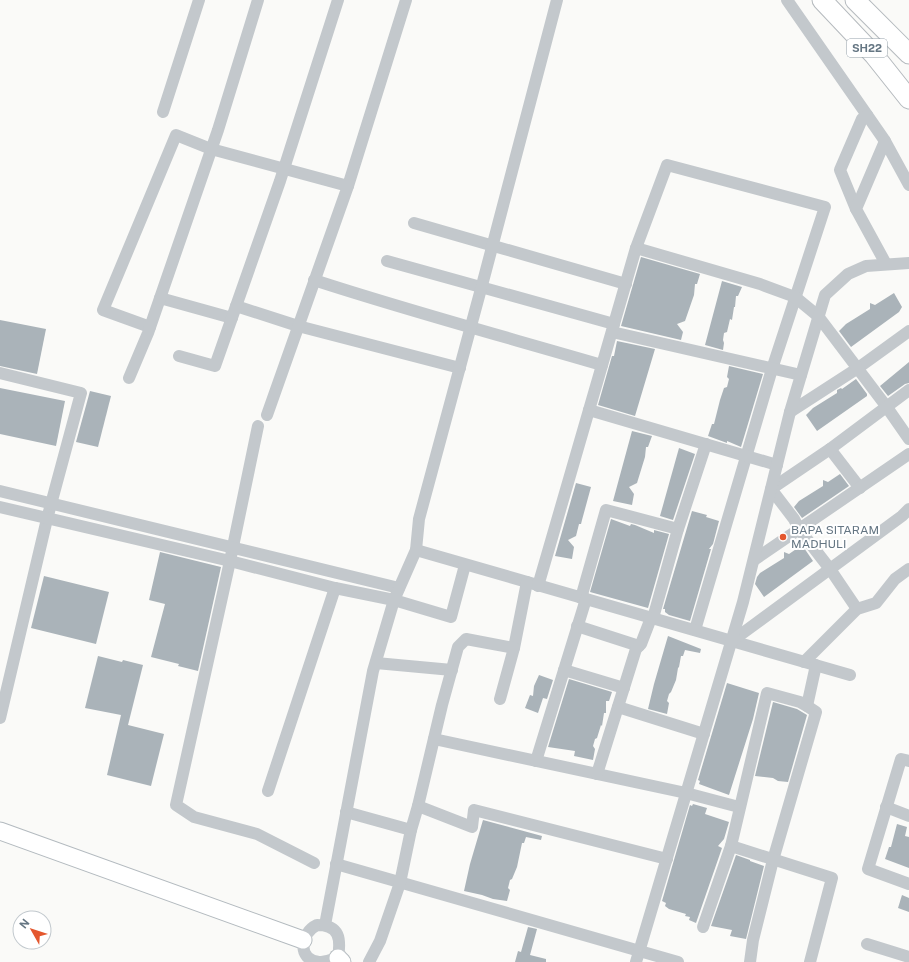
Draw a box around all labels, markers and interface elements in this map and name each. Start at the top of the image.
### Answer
road number: SH22 [847,39,887,57]
place label: BAPA SITARAM MADHULI [791,523,879,551]
marker: BAPA SITARAM MADHULI [778,532,788,542]
north arrow [12,910,52,950]
text: N [17,917,32,931]

